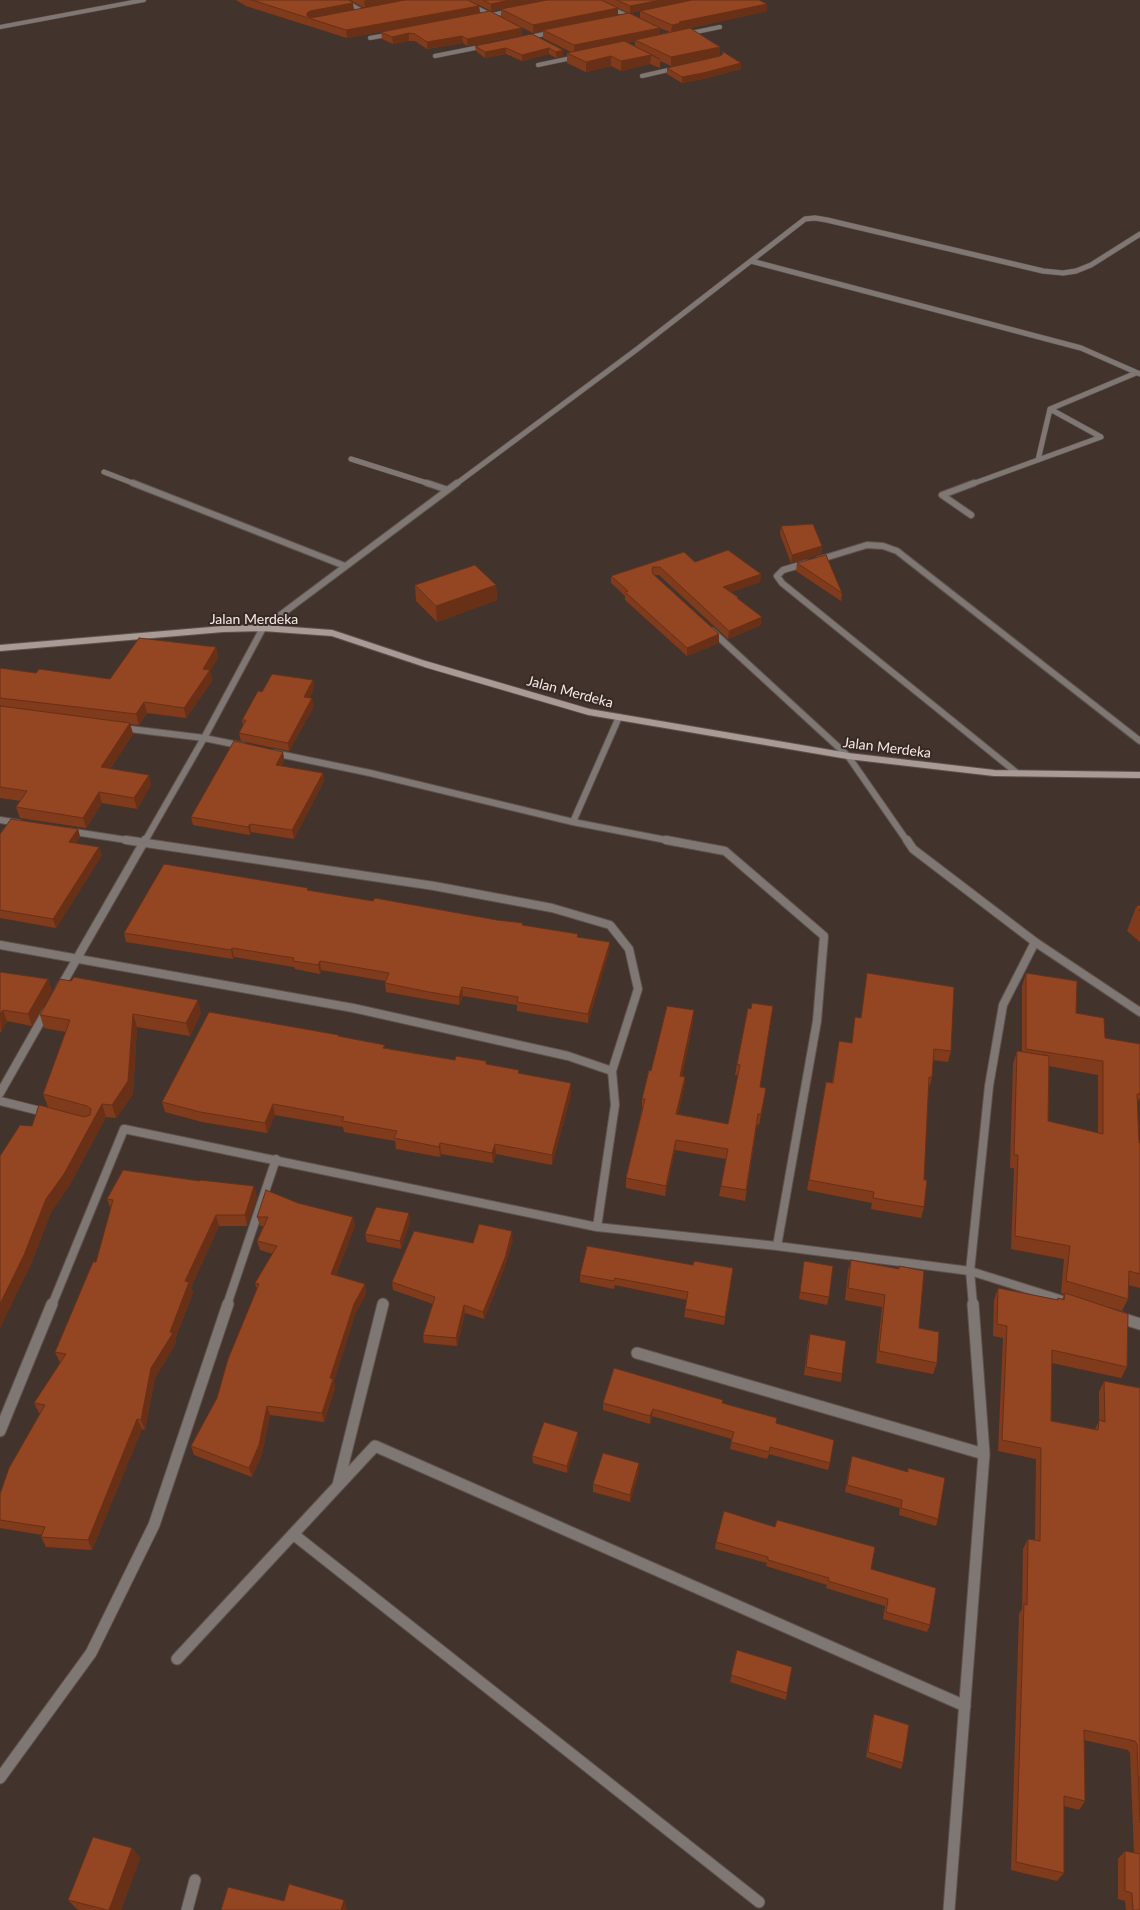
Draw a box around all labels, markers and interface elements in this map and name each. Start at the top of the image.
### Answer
street label: Jalan Merdeka [210,611,298,627]
street label: Jalan Merdeka [525,672,615,712]
street label: Jalan Merdeka [842,734,932,762]

